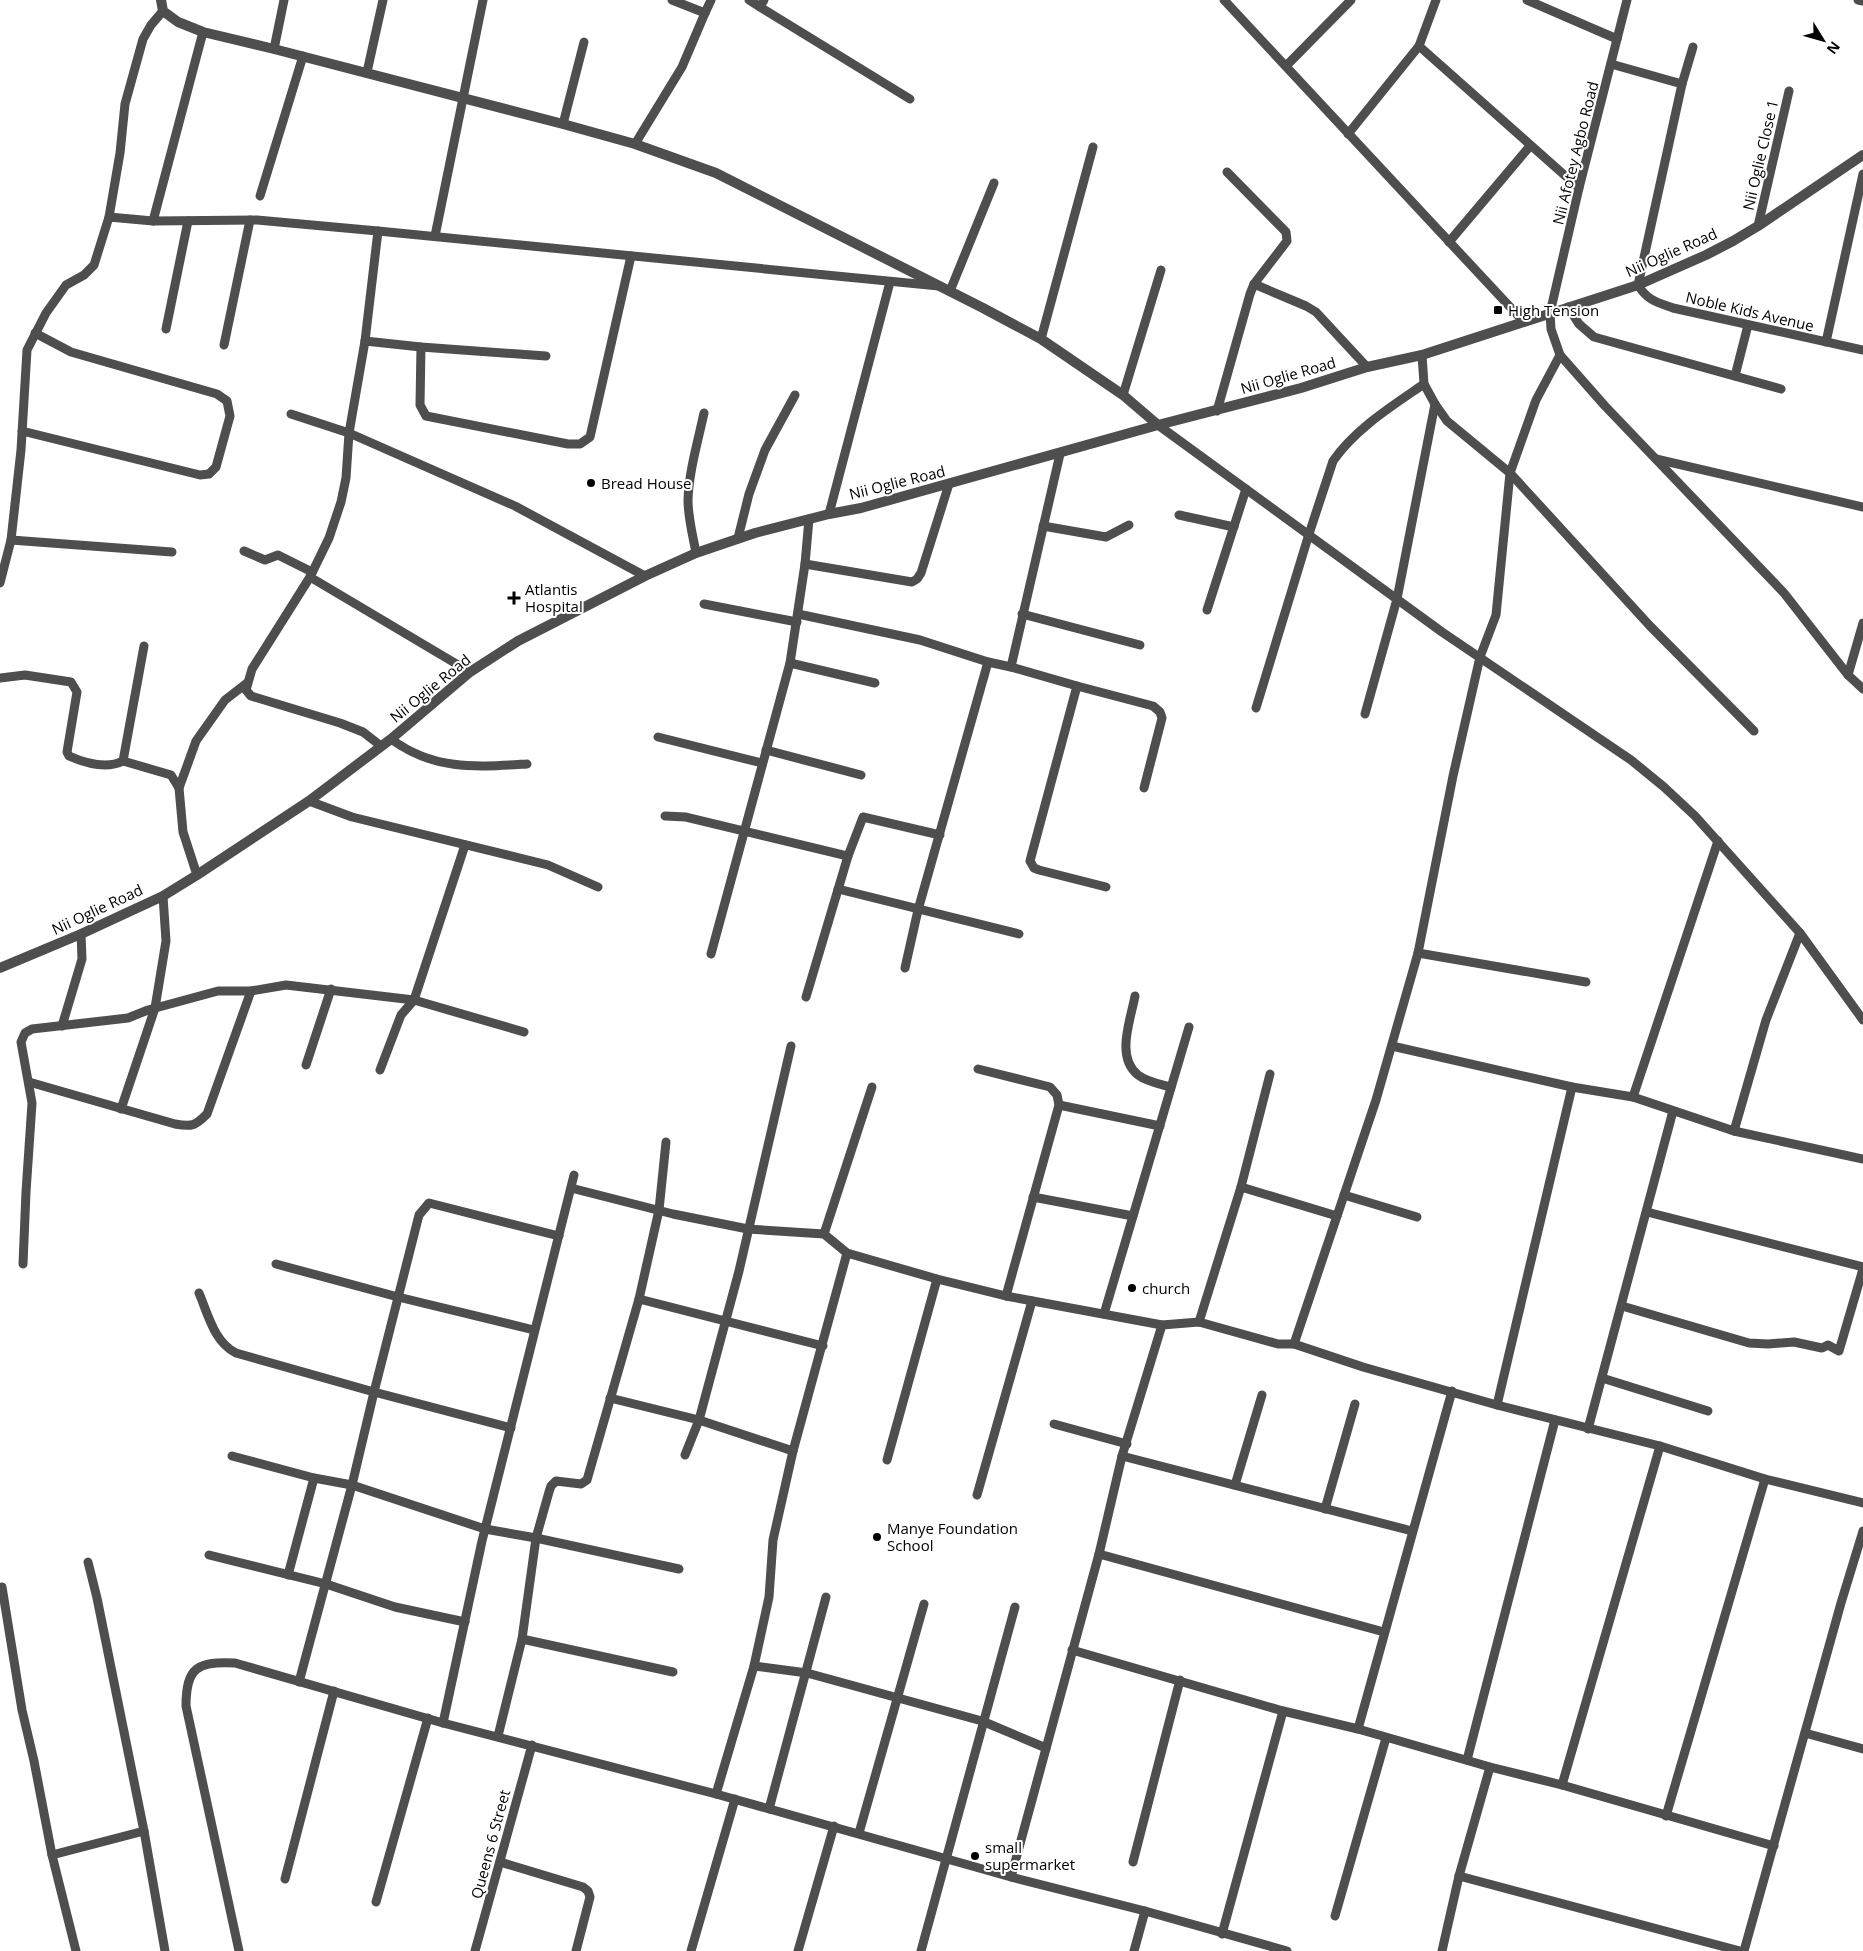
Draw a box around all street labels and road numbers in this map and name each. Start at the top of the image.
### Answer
street label: Nii Afotey Agbo Road [1548,79,1602,227]
street label: Nii Oglie Close 1 [1738,98,1782,212]
street label: Nii Oglie Road [1622,223,1720,281]
street label: Noble Kids Avenue [1684,287,1816,335]
street label: Nii Oglie Road [1238,352,1338,398]
street label: Nii Oglie Road [847,460,947,504]
street label: Nii Oglie Road [386,649,474,727]
street label: Nii Oglie Road [48,879,146,939]
street label: Queens 6 Street [466,1787,514,1901]

